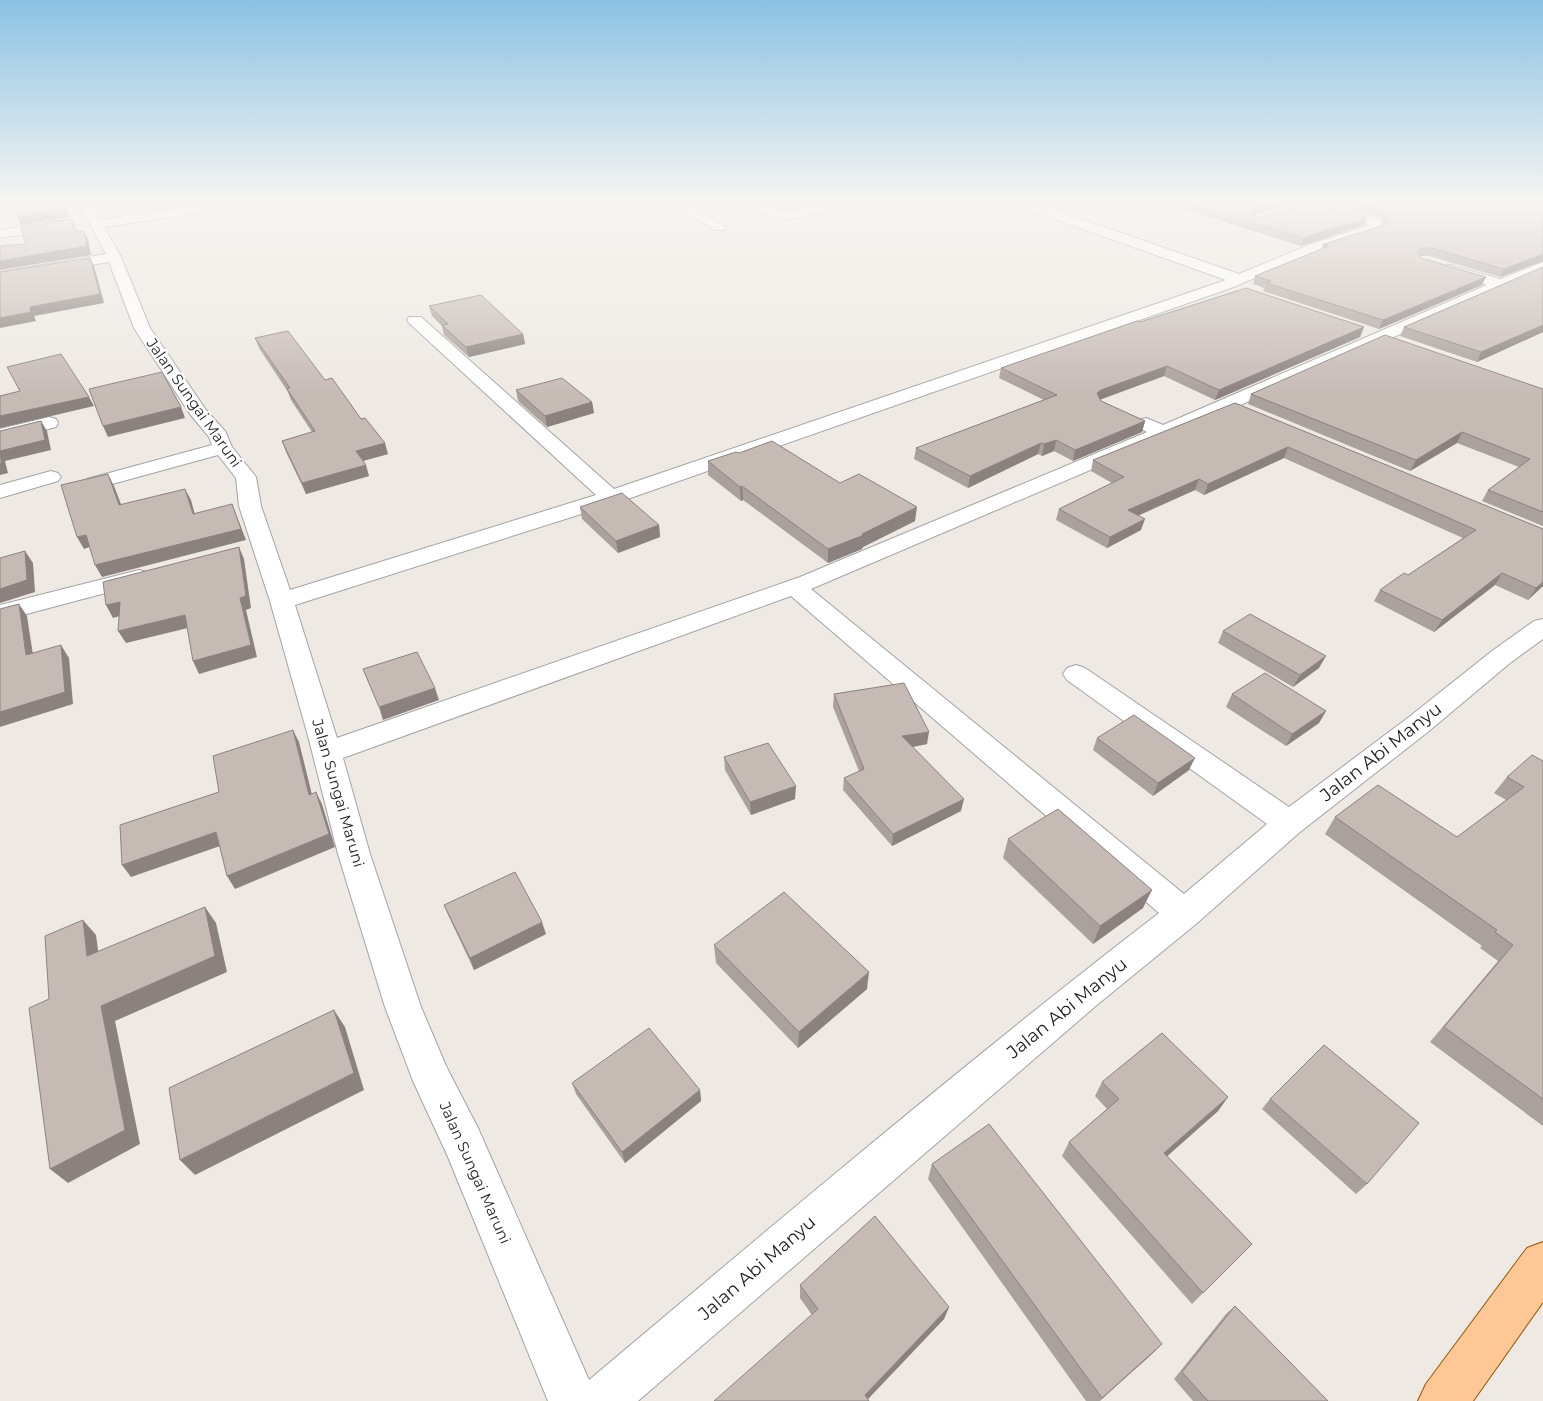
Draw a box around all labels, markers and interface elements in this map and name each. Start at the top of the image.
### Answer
street label: Jalan Sungai Maruni [142,334,246,471]
street label: Jalan Abi Manyu [1315,698,1446,807]
street label: Jalan Sungai Maruni [308,716,369,869]
street label: Jalan Abi Manyu [1002,953,1131,1064]
street label: Jalan Sungai Maruni [435,1098,515,1247]
street label: Jalan Abi Manyu [693,1211,820,1326]

